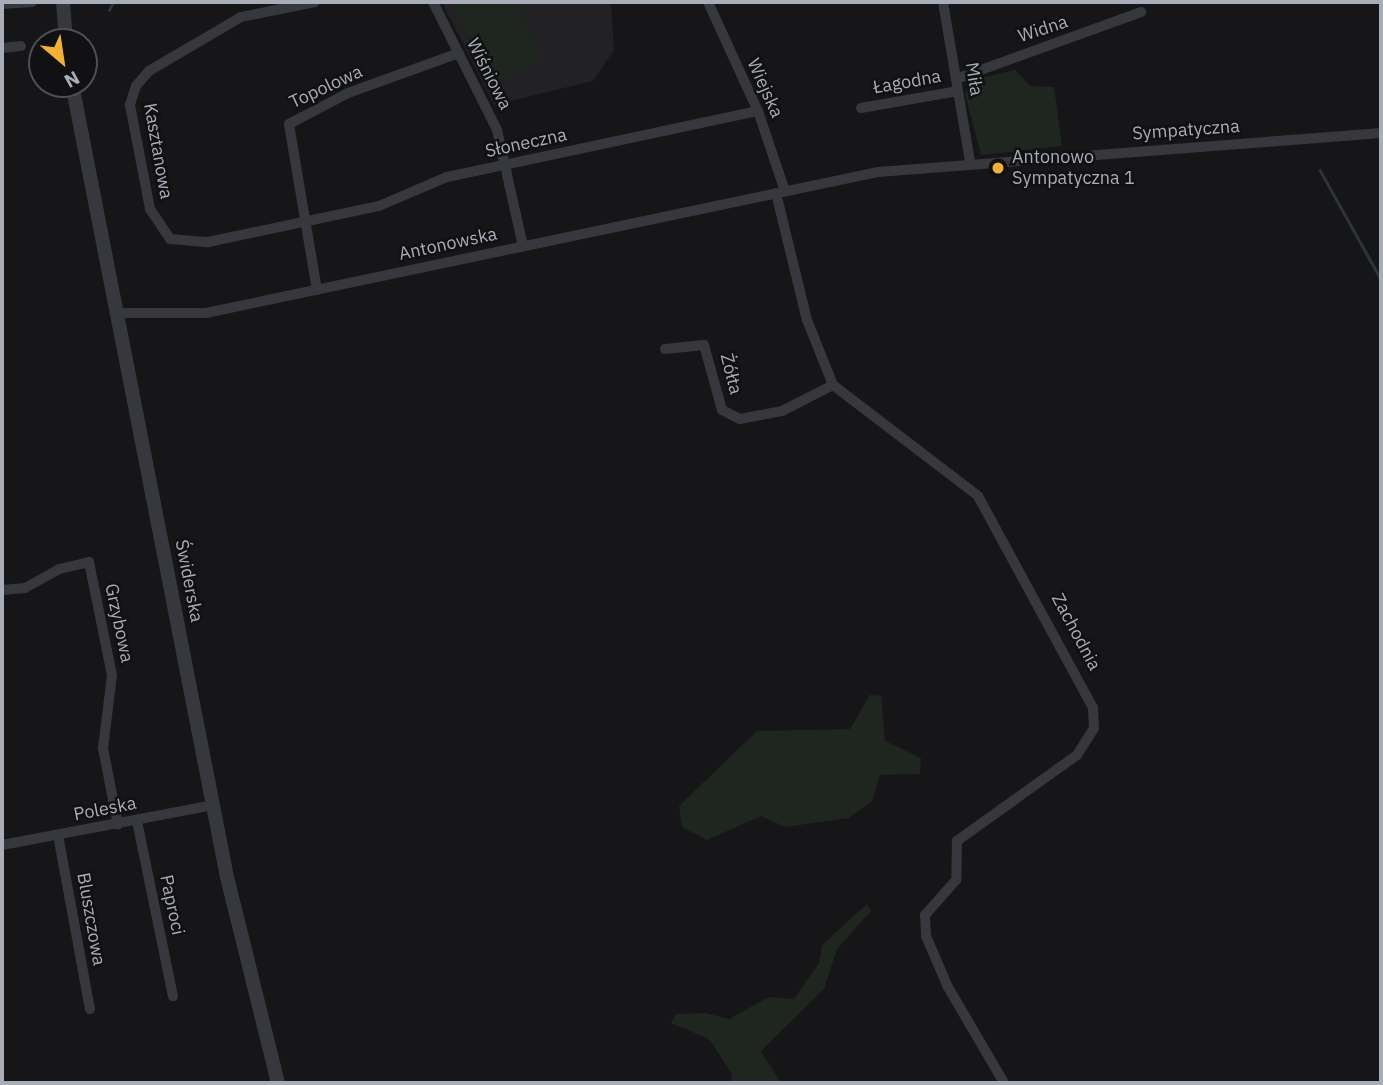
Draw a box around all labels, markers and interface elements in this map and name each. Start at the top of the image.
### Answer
street label: Widna [1015,11,1071,47]
north arrow [28,28,98,98]
street label: Wiśniowa [462,35,516,113]
street label: Wiejska [742,55,788,121]
street label: Topolowa [286,61,366,113]
street label: Miła [961,61,987,97]
street label: Łagodna [871,65,943,99]
text: N [60,66,84,93]
street label: Kasztanowa [139,101,177,201]
street label: Sympatyczna [1132,115,1240,145]
street label: Słoneczna [483,124,569,162]
place label: Antonowo Sympatyczna 1 [1012,147,1135,190]
marker: Antonowo Sympatyczna 1 [990,160,1006,176]
street label: Antonowska [397,223,499,265]
street label: Żółta [716,351,746,397]
street label: Świderska [170,538,208,624]
street label: Grzybowa [100,582,138,664]
street label: Zachodnia [1047,590,1105,674]
street label: Poleska [72,792,138,826]
street label: Bluszczowa [72,871,110,967]
street label: Paproci [155,873,189,937]

